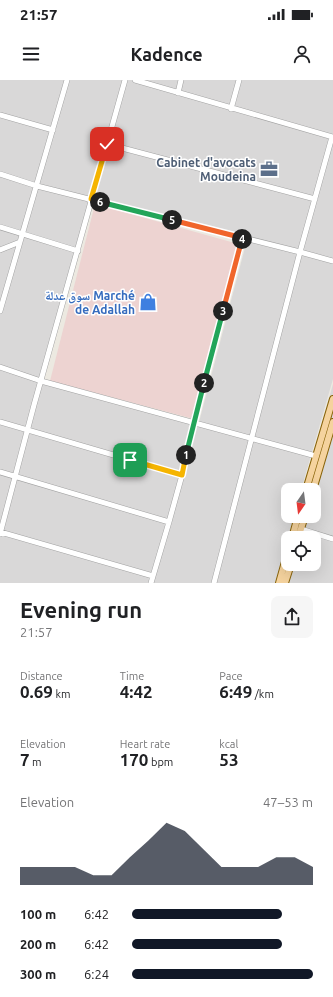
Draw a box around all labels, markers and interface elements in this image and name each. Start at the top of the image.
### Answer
text: 21:57 [20,6,58,23]
icon: menu [20,43,42,65]
icon: person [291,43,313,65]
text: Kadence [130,44,203,64]
pin [90,127,124,161]
icon: check [96,133,118,155]
place label: Cabinet d'avocats Moudeina [156,156,256,183]
office icon: Cabinet d'avocats Moudeina [259,159,279,179]
pin: 6 [90,192,110,212]
text: 6 [97,196,103,208]
pin: 5 [162,210,182,230]
text: 5 [169,214,175,226]
pin: 4 [232,229,252,249]
text: 4 [239,233,245,245]
place label: سوق عدلة Marché de Adallah [45,289,135,316]
shop icon: سوق عدلة Marché de Adallah [138,292,158,312]
pin: 3 [213,301,233,321]
text: 3 [220,305,226,317]
pin: 2 [194,373,214,393]
text: 2 [201,377,207,389]
pin [113,443,147,477]
pin: 1 [176,445,196,465]
icon: arrive [119,449,141,471]
text: 1 [183,449,189,461]
north arrow [281,483,321,523]
map controls [281,483,321,571]
button: locate [281,531,321,571]
button: share [271,596,313,638]
text: Evening run [20,597,142,622]
text: 21:57 [20,625,53,639]
text: Distance [20,670,63,682]
text: Time [120,670,144,682]
text: Pace [219,670,243,682]
text: 0.69 [20,682,53,701]
text: 4:42 [120,682,153,701]
text: 6:49 [219,682,252,701]
text: km [53,688,71,700]
text: /km [252,688,274,700]
text: Elevation [20,738,66,750]
text: Heart rate [120,738,170,750]
text: kcal [219,738,238,750]
text: 7 [20,750,30,769]
text: 170 [120,750,148,769]
text: 53 [219,750,239,769]
text: m [30,756,42,768]
text: bpm [148,756,173,768]
text: Elevation [20,795,74,809]
text: 47–53 m [263,795,313,809]
text: 100 m [20,907,56,921]
text: 6:42 [84,907,109,921]
text: 200 m [20,937,56,951]
text: 6:42 [84,937,109,951]
text: 300 m [20,967,56,981]
text: 6:24 [84,967,109,981]

